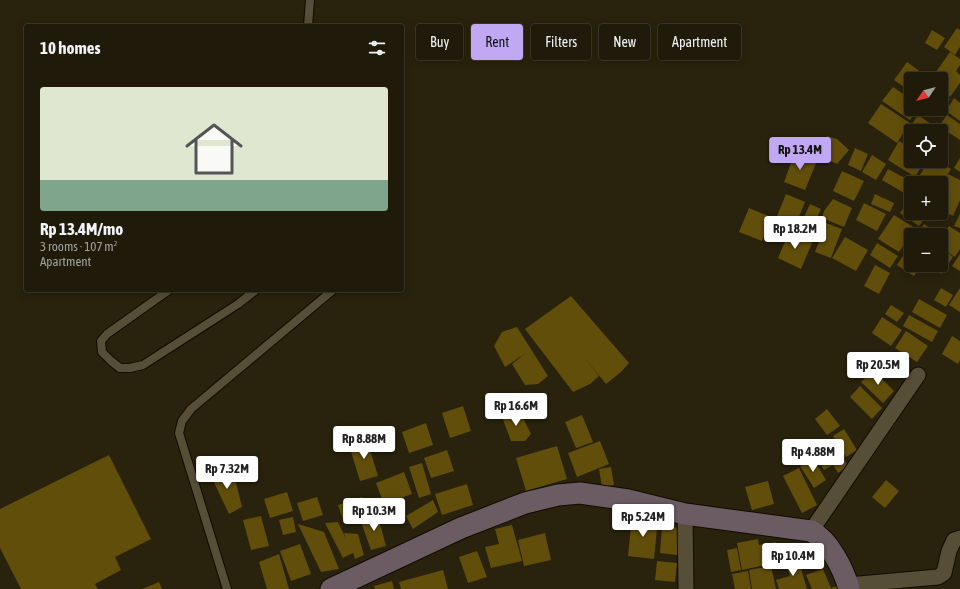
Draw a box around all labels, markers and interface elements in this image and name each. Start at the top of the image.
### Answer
chip: Buy [416,24,463,60]
chip: Rent [471,24,523,60]
chip: Filters [531,24,591,60]
chip: New [599,24,650,60]
chip: Apartment [658,24,741,60]
icon: filters [366,37,388,59]
text: 10 homes [40,38,101,58]
north arrow [904,72,948,116]
map controls [904,72,948,272]
icon: home [178,113,250,185]
button: locate [904,124,948,168]
pin: Rp 13.4M [759,137,841,171]
text: Rp 13.4M [778,142,822,157]
button: + [904,176,948,220]
pin: Rp 18.2M [754,216,836,250]
text: Rp 13.4M/mo [40,219,123,239]
text: Rp 18.2M [773,221,817,236]
button: − [904,228,948,272]
text: 3 rooms · 107 m² [40,239,117,254]
text: Apartment [40,254,91,269]
pin: Rp 20.5M [837,352,919,386]
text: Rp 20.5M [856,357,900,372]
pin: Rp 16.6M [475,393,557,427]
text: Rp 16.6M [494,398,538,413]
pin: Rp 8.88M [323,426,405,460]
text: Rp 8.88M [342,431,386,446]
pin: Rp 4.88M [772,439,854,473]
text: Rp 4.88M [791,444,835,459]
pin: Rp 7.32M [186,456,268,490]
text: Rp 7.32M [205,461,249,476]
pin: Rp 10.3M [333,498,415,532]
text: Rp 10.3M [352,503,396,518]
pin: Rp 5.24M [602,504,684,538]
text: Rp 5.24M [621,509,665,524]
pin: Rp 10.4M [752,543,834,577]
text: Rp 10.4M [771,548,815,563]

